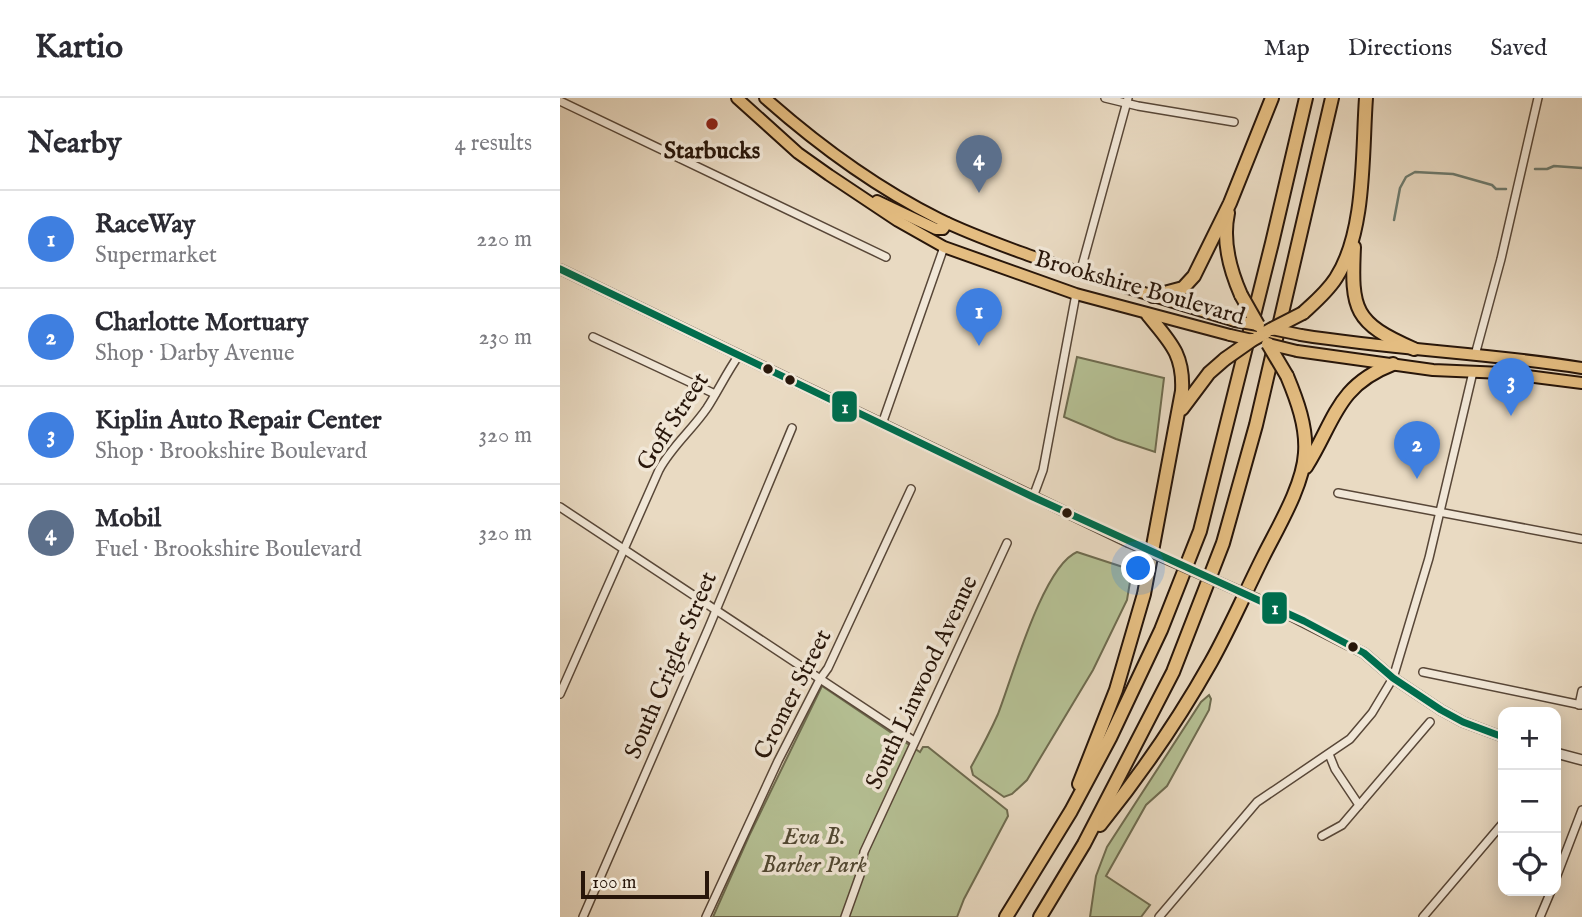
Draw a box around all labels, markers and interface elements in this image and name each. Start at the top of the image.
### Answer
text: Kartio [35,27,123,69]
text: Map [1264,33,1310,64]
text: Directions [1348,33,1452,64]
text: Saved [1490,33,1547,64]
marker: Starbucks [704,116,720,132]
text: Nearby [28,125,121,163]
text: 4 results [454,129,532,158]
pin: 4 [956,135,1002,193]
place label: Starbucks [664,136,761,167]
text: RaceWay [95,208,195,241]
text: 1 [47,225,55,254]
text: 220 m [476,225,532,254]
text: Supermarket [95,241,217,270]
street label: Brookshire Boulevard [1031,244,1248,333]
pin: 1 [956,288,1002,346]
text: Charlotte Mortuary [95,306,308,339]
text: 2 [46,323,56,352]
text: 230 m [479,323,532,352]
text: Shop · Darby Avenue [95,339,294,368]
pin: 3 [1488,358,1534,416]
unlabelled marker [761,362,775,376]
street label: Goff Street [630,367,717,477]
unlabelled marker [783,373,797,387]
line badge: 1 [831,390,858,423]
text: 1 [841,396,849,420]
text: Kiplin Auto Repair Center [95,404,382,437]
text: 3 [47,421,55,450]
text: 320 m [479,421,532,450]
pin: 2 [1394,421,1440,479]
text: Shop · Brookshire Boulevard [95,437,367,466]
text: Mobil [95,502,161,535]
unlabelled marker [1060,506,1074,520]
text: 4 [45,519,57,548]
text: 320 m [479,519,532,548]
text: Fuel · Brookshire Boulevard [95,535,362,564]
your location [1121,551,1155,585]
street label: South Crigler Street [618,567,725,764]
street label: South Linwood Avenue [859,571,986,795]
line badge: 1 [1261,591,1288,625]
text: 1 [1271,597,1279,621]
street label: Cromer Street [747,624,839,765]
unlabelled marker [1346,640,1360,654]
map controls [1498,707,1561,896]
button: + [1498,707,1561,770]
button: − [1498,770,1561,833]
park label: Eva B. Barber Park [761,822,867,881]
button: locate [1498,833,1561,896]
scale bar [581,868,709,900]
text: 100 m [592,871,636,895]

